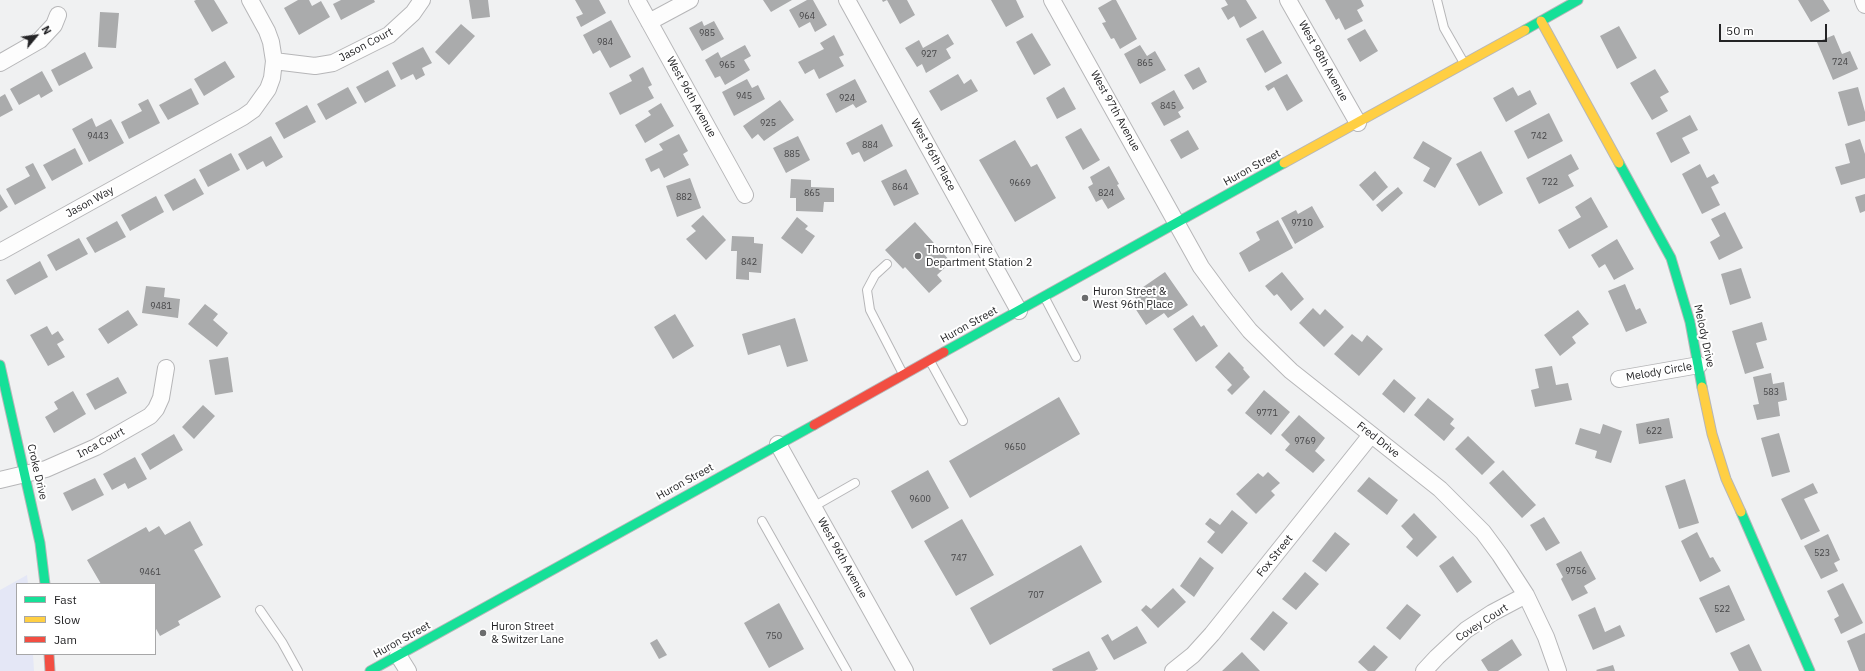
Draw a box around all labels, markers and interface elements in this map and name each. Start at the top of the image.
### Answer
house number: 964 [799,11,815,21]
north arrow [16,16,56,56]
scale bar [1721,16,1829,42]
street label: West 98th Avenue [1295,18,1351,104]
text: N [38,23,55,37]
text: 50 m [1726,23,1754,38]
street label: Jason Court [337,25,395,65]
house number: 985 [699,28,715,38]
house number: 984 [597,37,613,47]
house number: 927 [921,49,937,59]
street label: West 96th Avenue [663,54,719,140]
house number: 724 [1832,57,1848,67]
house number: 865 [1137,58,1153,68]
house number: 965 [719,60,735,70]
street label: West 97th Avenue [1087,68,1143,154]
house number: 945 [736,91,752,101]
house number: 924 [839,93,855,103]
house number: 845 [1160,101,1176,111]
street label: West 96th Place [908,117,958,193]
house number: 925 [760,118,776,128]
house number: 9443 [87,131,109,141]
house number: 742 [1531,131,1547,141]
house number: 884 [862,140,878,150]
street label: Huron Street [1221,147,1283,189]
house number: 885 [784,149,800,159]
house number: 722 [1542,177,1558,187]
house number: 9669 [1009,178,1031,188]
house number: 864 [892,182,908,192]
street label: Jason Way [64,183,116,221]
house number: 865 [804,188,820,198]
house number: 824 [1098,188,1114,198]
house number: 882 [676,192,692,202]
house number: 9710 [1291,218,1313,228]
place label: Thornton Fire Department Station 2 [926,243,1032,269]
marker: Thornton Fire Department Station 2 [913,251,923,261]
house number: 842 [741,257,757,267]
place label: Huron Street & West 96th Place [1093,285,1173,311]
marker: Huron Street & West 96th Place [1080,293,1090,303]
house number: 9481 [150,301,172,311]
street label: Melody Drive [1691,303,1717,369]
street label: Huron Street [938,304,1000,346]
street label: Melody Circle [1625,360,1693,384]
house number: 583 [1763,387,1779,397]
house number: 9771 [1256,408,1278,418]
street label: Fred Drive [1354,419,1402,461]
street label: Inca Court [75,425,127,461]
house number: 622 [1646,426,1662,436]
house number: 9769 [1294,436,1316,446]
house number: 9650 [1004,442,1026,452]
street label: Croke Drive [24,443,50,501]
street label: Huron Street [654,461,716,503]
house number: 9600 [909,494,931,504]
street label: West 96th Avenue [814,515,870,601]
street label: Fox Street [1254,532,1296,580]
house number: 523 [1814,548,1830,558]
house number: 747 [951,553,967,563]
house number: 9756 [1565,566,1587,576]
house number: 9461 [139,567,161,577]
legend [16,583,156,655]
house number: 707 [1028,590,1044,600]
text: Fast [54,592,77,607]
street label: Covey Court [1453,601,1511,645]
house number: 522 [1714,604,1730,614]
text: Slow [54,612,80,627]
street label: Huron Street [371,619,433,661]
place label: Huron Street & Switzer Lane [491,620,564,646]
marker: Huron Street & Switzer Lane [478,628,488,638]
house number: 750 [766,631,782,641]
text: Jam [54,632,77,647]

